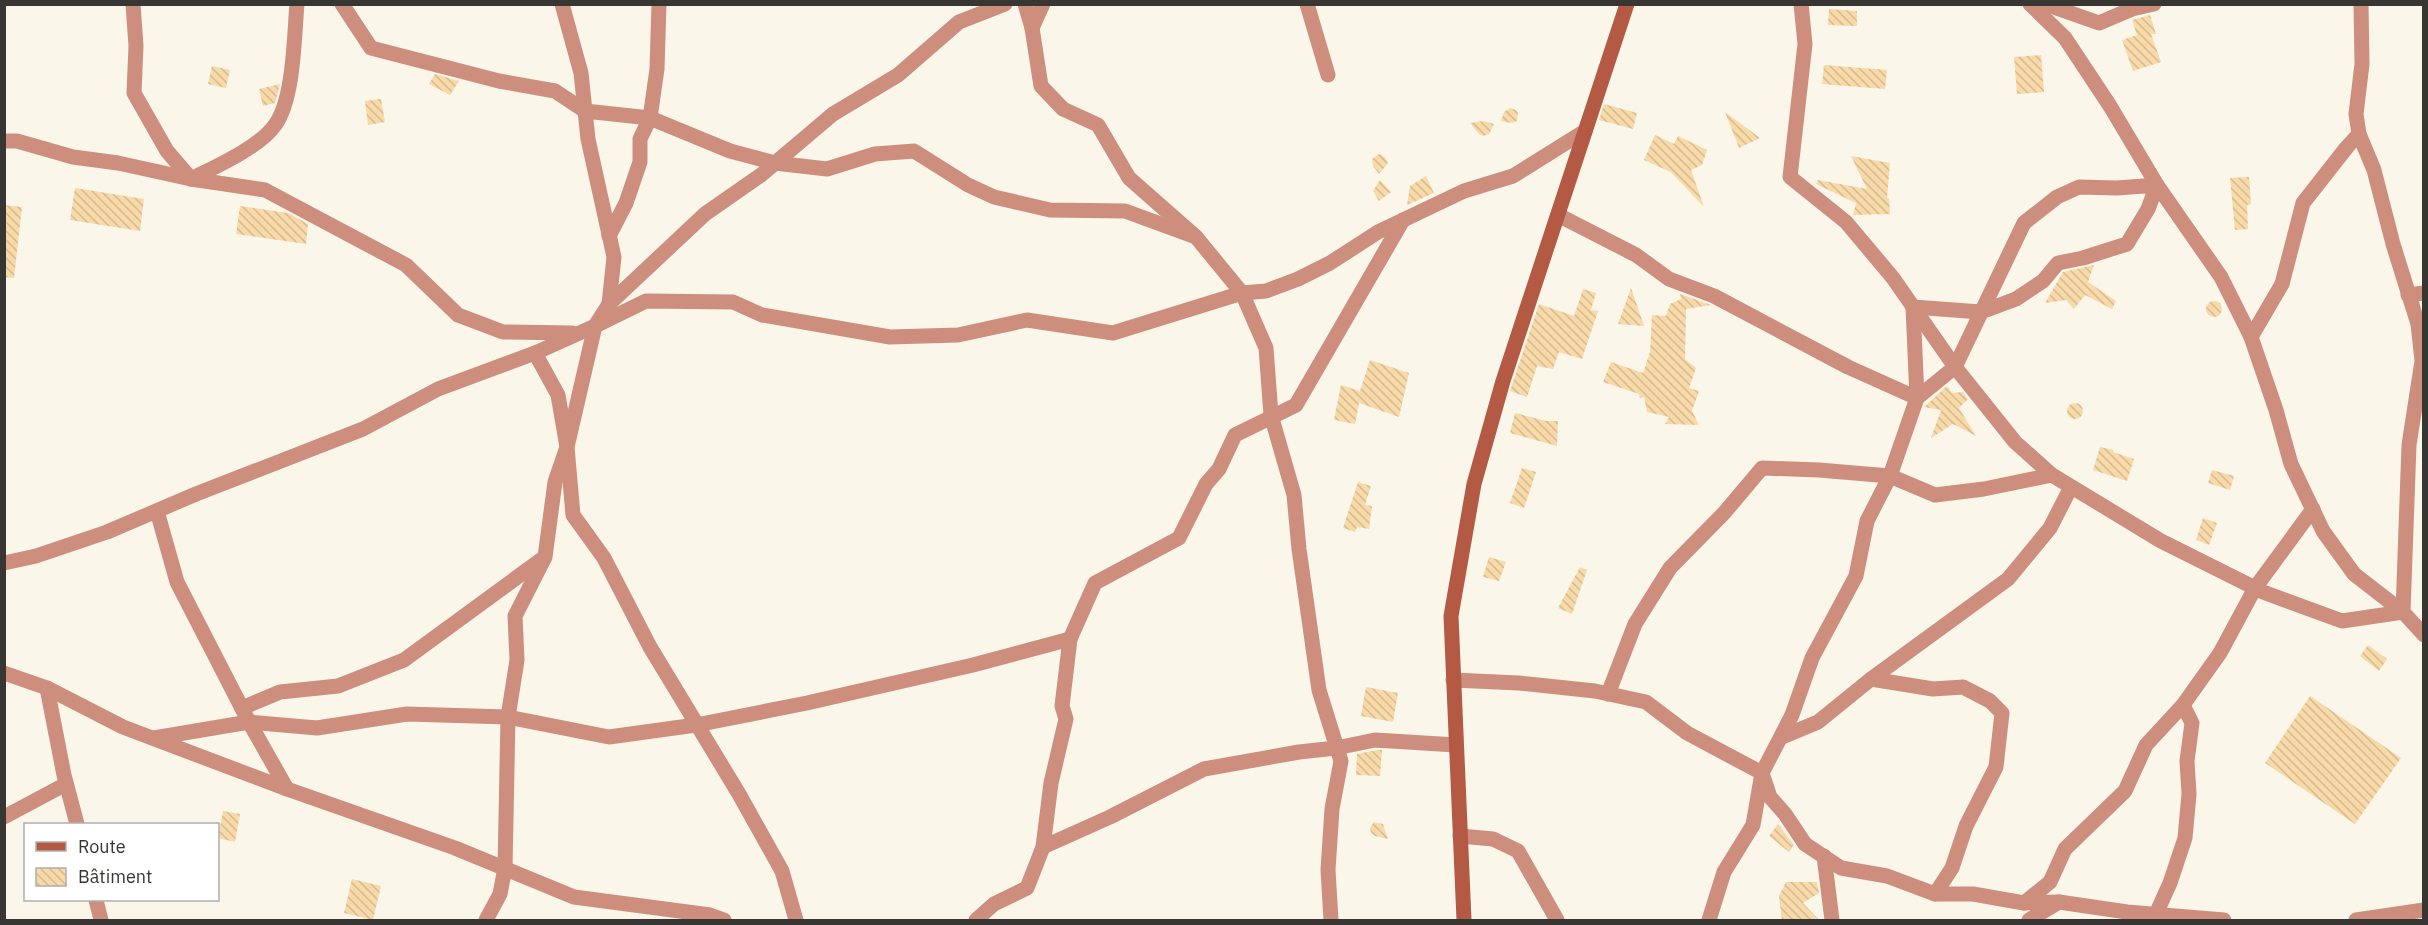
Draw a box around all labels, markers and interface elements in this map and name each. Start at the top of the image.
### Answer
legend [24,823,219,901]
text: Route [78,835,126,858]
text: Bâtiment [78,865,152,888]

